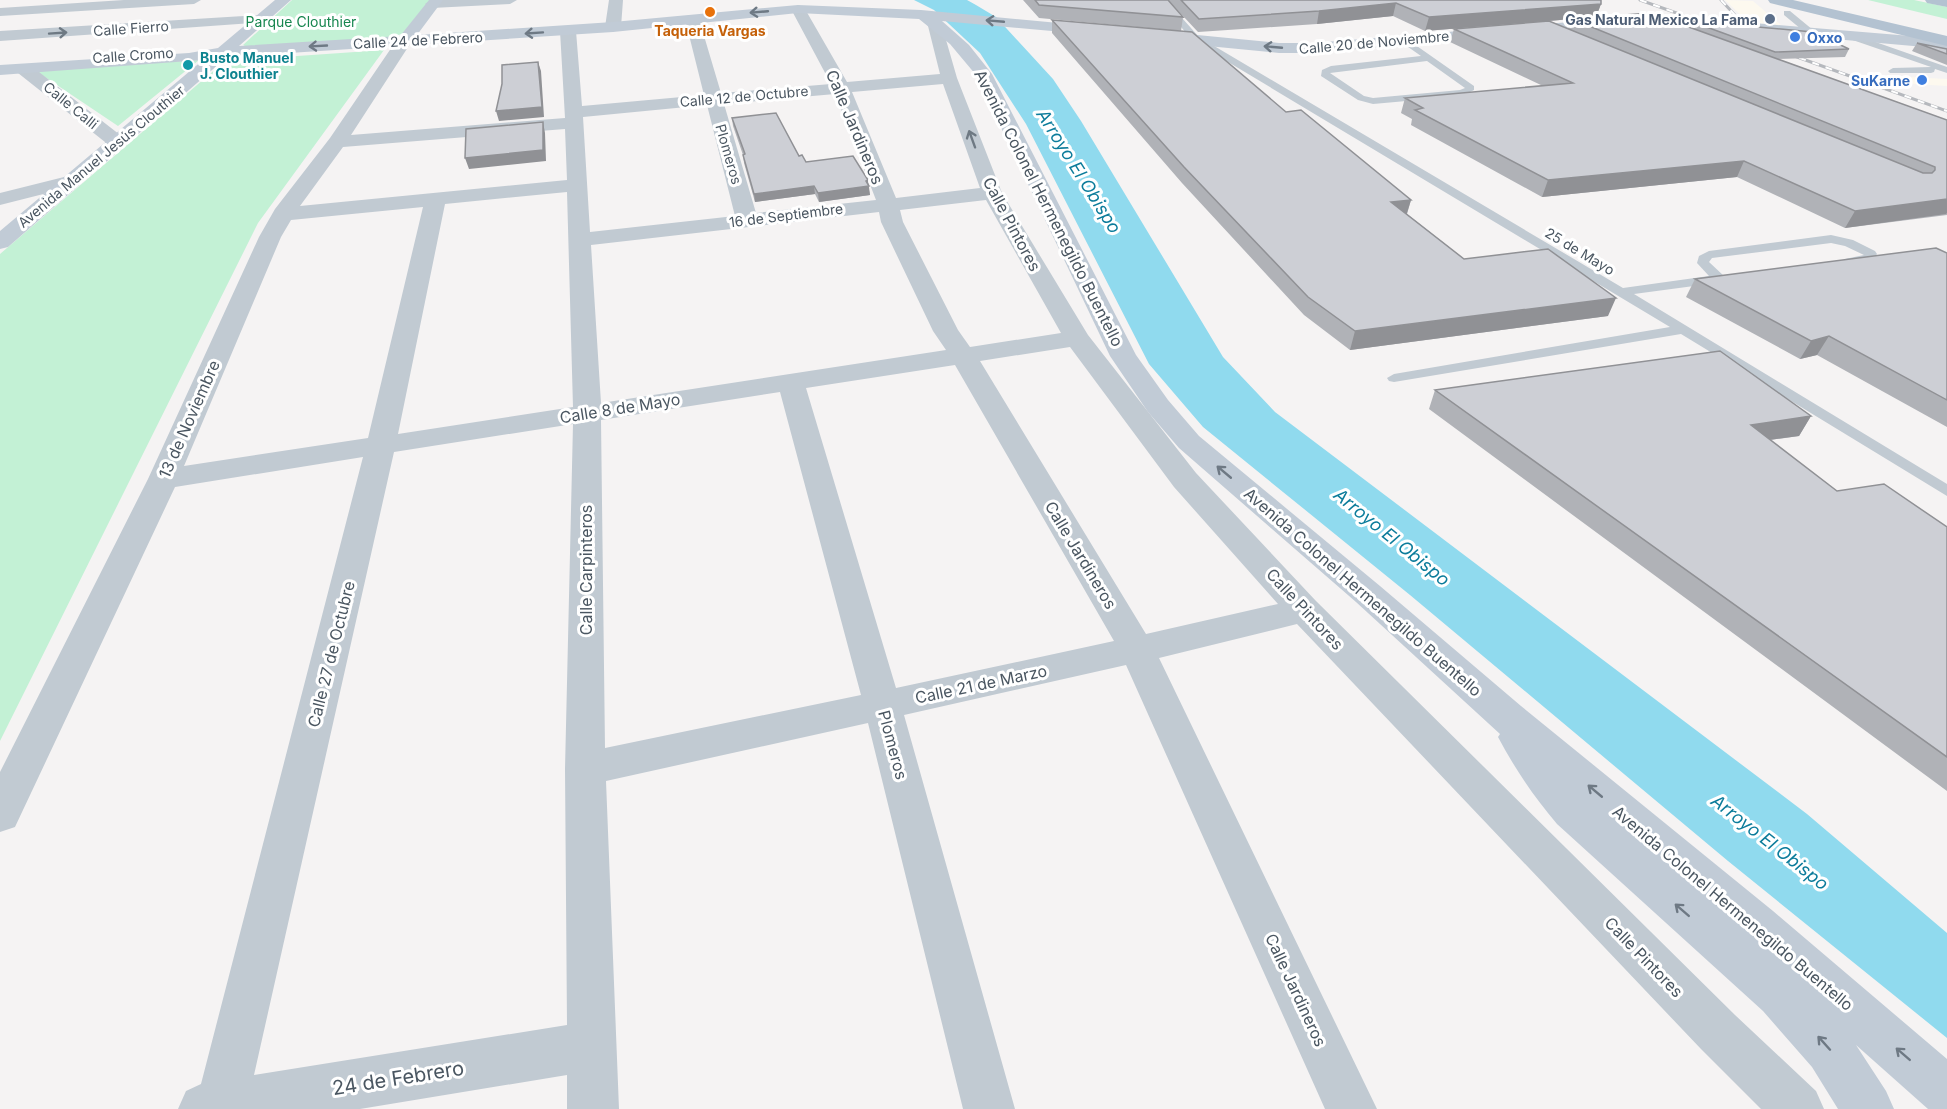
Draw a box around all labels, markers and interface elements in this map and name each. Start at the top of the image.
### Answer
marker: Taqueria Vargas [703,5,717,19]
one-way arrow [750,7,770,18]
place label: Gas Natural Mexico La Fama [1565,11,1758,28]
marker: Gas Natural Mexico La Fama [1763,12,1777,26]
park label: Parque Clouthier [246,13,356,30]
one-way arrow [986,15,1005,26]
street label: Calle Fierro [93,17,169,39]
place label: Taqueria Vargas [654,22,766,39]
one-way arrow [48,27,68,38]
street label: Calle 20 de Noviembre [1298,27,1450,57]
street label: Calle 24 de Febrero [353,28,483,52]
one-way arrow [524,28,544,39]
place label: Oxxo [1807,29,1843,46]
marker: Oxxo [1788,30,1802,44]
one-way arrow [309,41,329,52]
one-way arrow [1264,41,1284,52]
street label: Calle Cromo [92,44,174,66]
place label: Busto Manuel J. Clouthier [200,49,293,82]
marker: Busto Manuel J. Clouthier [181,58,195,72]
street label: Avenida Colonel Hermenegildo Buentello [970,66,1128,350]
street label: Calle Jardineros [822,67,888,187]
place label: SuKarne [1851,72,1910,89]
marker: SuKarne [1915,73,1929,87]
street label: Calle Calli [40,78,102,132]
street label: Avenida Manuel Jesús Clouthier [14,81,188,231]
street label: Calle 12 de Octubre [679,82,809,110]
water label: Arroyo El Obispo [1032,104,1126,237]
street label: Plomeros [712,122,746,186]
one-way arrow [965,130,976,148]
street label: Calle Pintores [979,173,1045,275]
street label: 16 de Septiembre [728,200,844,230]
street label: 25 de Mayo [1542,224,1618,278]
street label: 13 de Noviembre [154,357,224,481]
street label: Calle 8 de Mayo [558,389,682,427]
one-way arrow [1217,465,1232,479]
street label: Avenida Colonel Hermenegildo Buentello [1240,483,1486,701]
water label: Arroyo El Obispo [1329,483,1454,590]
street label: Calle Jardineros [1041,497,1121,613]
street label: Calle Carpinteros [576,505,596,635]
street label: Calle Pintores [1262,564,1348,654]
street label: Calle 27 de Octubre [303,579,359,729]
street label: Calle 21 de Marzo [913,660,1049,708]
street label: Plomeros [874,708,912,782]
one-way arrow [1588,784,1603,798]
water label: Arroyo El Obispo [1706,789,1833,894]
street label: Avenida Colonel Hermenegildo Buentello [1609,801,1857,1015]
one-way arrow [1675,903,1690,917]
street label: Calle Pintores [1601,913,1687,1001]
street label: Calle Jardineros [1261,930,1331,1050]
one-way arrow [1817,1036,1831,1051]
one-way arrow [1896,1047,1911,1061]
street label: 24 de Febrero [330,1056,466,1100]

